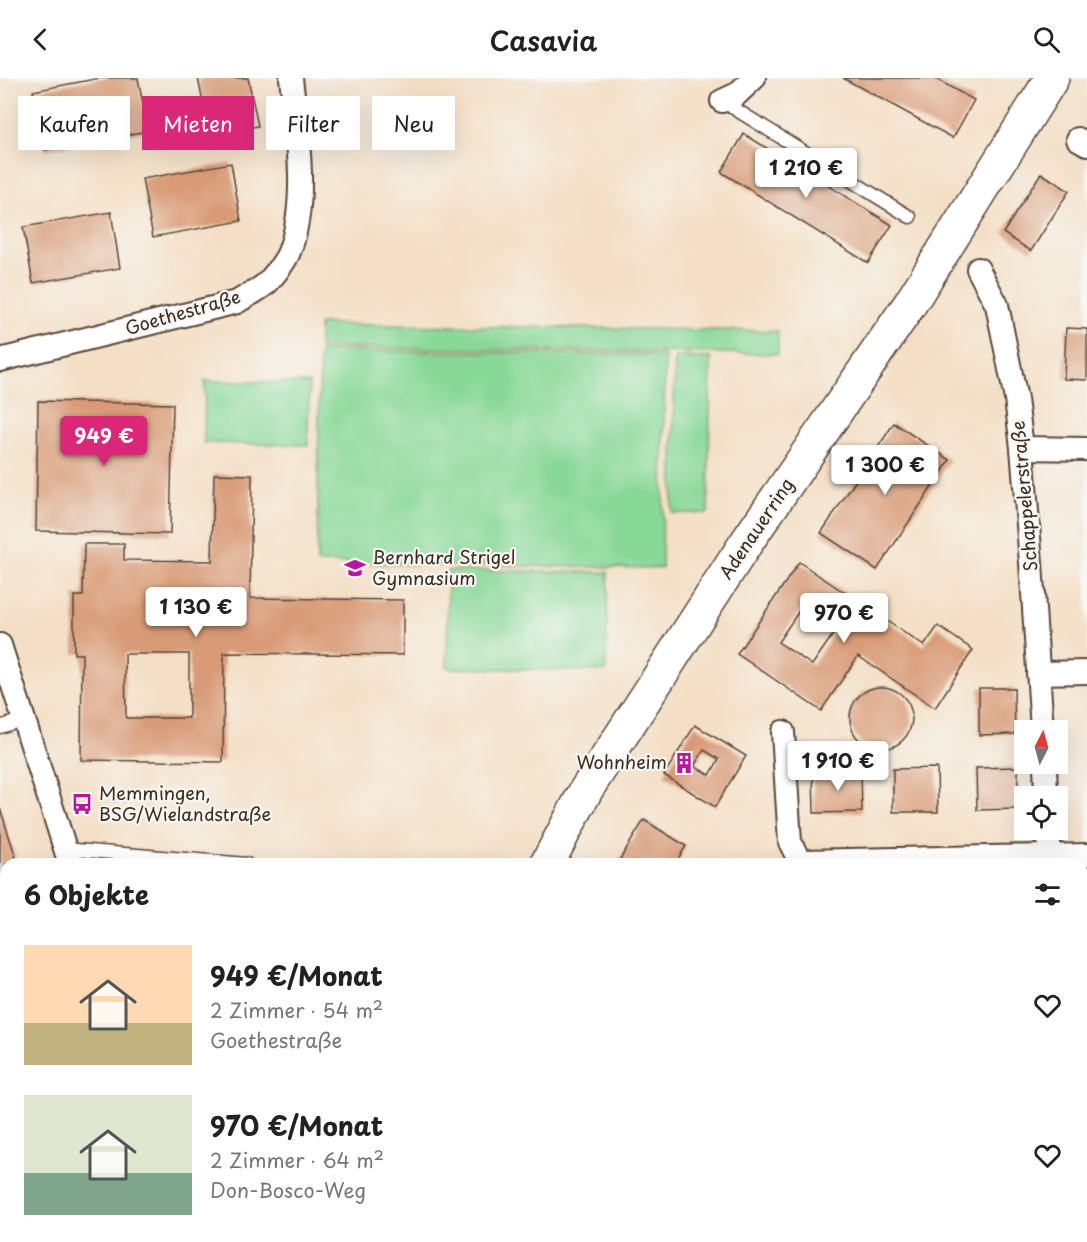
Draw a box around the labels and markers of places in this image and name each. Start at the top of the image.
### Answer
pin: 1 210 € [751,148,861,199]
pin: 949 € [62,416,146,467]
pin: 1 300 € [830,445,940,496]
place label: Bernhard Strigel Gymnasium [372,543,515,591]
school or university icon: Bernhard Strigel Gymnasium [343,556,367,580]
pin: 1 130 € [141,587,251,638]
pin: 970 € [802,593,886,644]
pin: 1 910 € [783,741,893,792]
place label: Wohnheim [577,748,667,775]
building icon: Wohnheim [672,751,696,775]
place label: Memmingen, BSG/Wielandstraße [99,779,271,827]
bus stop icon: Memmingen, BSG/Wielandstraße [70,792,94,816]

